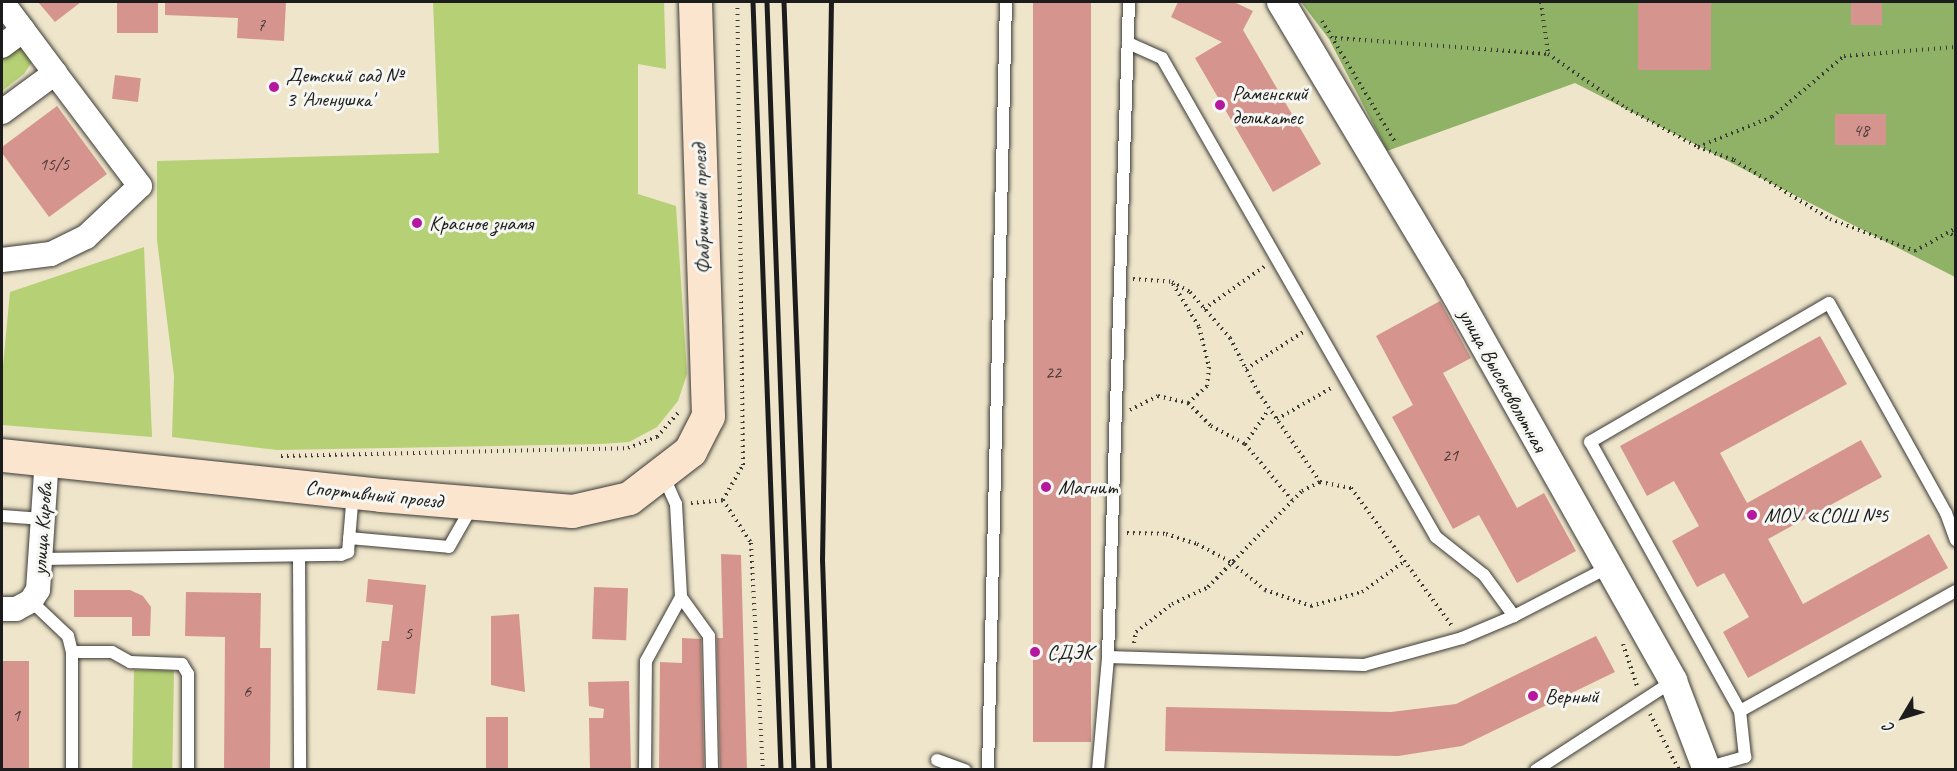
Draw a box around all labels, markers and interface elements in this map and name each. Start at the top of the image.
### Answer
house number: 7 [257,14,265,36]
place label: Детский сад № 3 'Аленушка' [286,62,403,112]
marker: Детский сад № 3 'Аленушка' [267,80,281,94]
place label: Раменский деликатес [1232,80,1308,130]
marker: Раменский деликатес [1213,98,1227,112]
house number: 48 [1853,119,1869,141]
street label: Фабричный проезд [686,143,716,275]
house number: 15/5 [39,153,69,175]
place label: Красное знамя [429,210,533,236]
marker: Красное знамя [410,216,424,230]
street label: улица Высоковольтная [1453,304,1553,456]
house number: 22 [1045,361,1061,383]
house number: 21 [1442,444,1458,466]
street label: Спортивный проезд [304,474,444,514]
place label: Магнит [1058,474,1118,500]
marker: Магнит [1039,480,1053,494]
street label: улица Кирова [26,482,58,576]
place label: МОУ «СОШ №5 [1764,502,1889,528]
marker: МОУ «СОШ №5 [1745,508,1759,522]
house number: 5 [404,622,412,644]
place label: СДЭК [1047,639,1093,665]
marker: СДЭК [1028,645,1042,659]
house number: 6 [243,680,251,702]
place label: Верный [1545,683,1599,709]
north arrow [1873,687,1933,747]
marker: Верный [1526,689,1540,703]
house number: 1 [12,704,20,726]
text: С [1879,719,1899,737]

